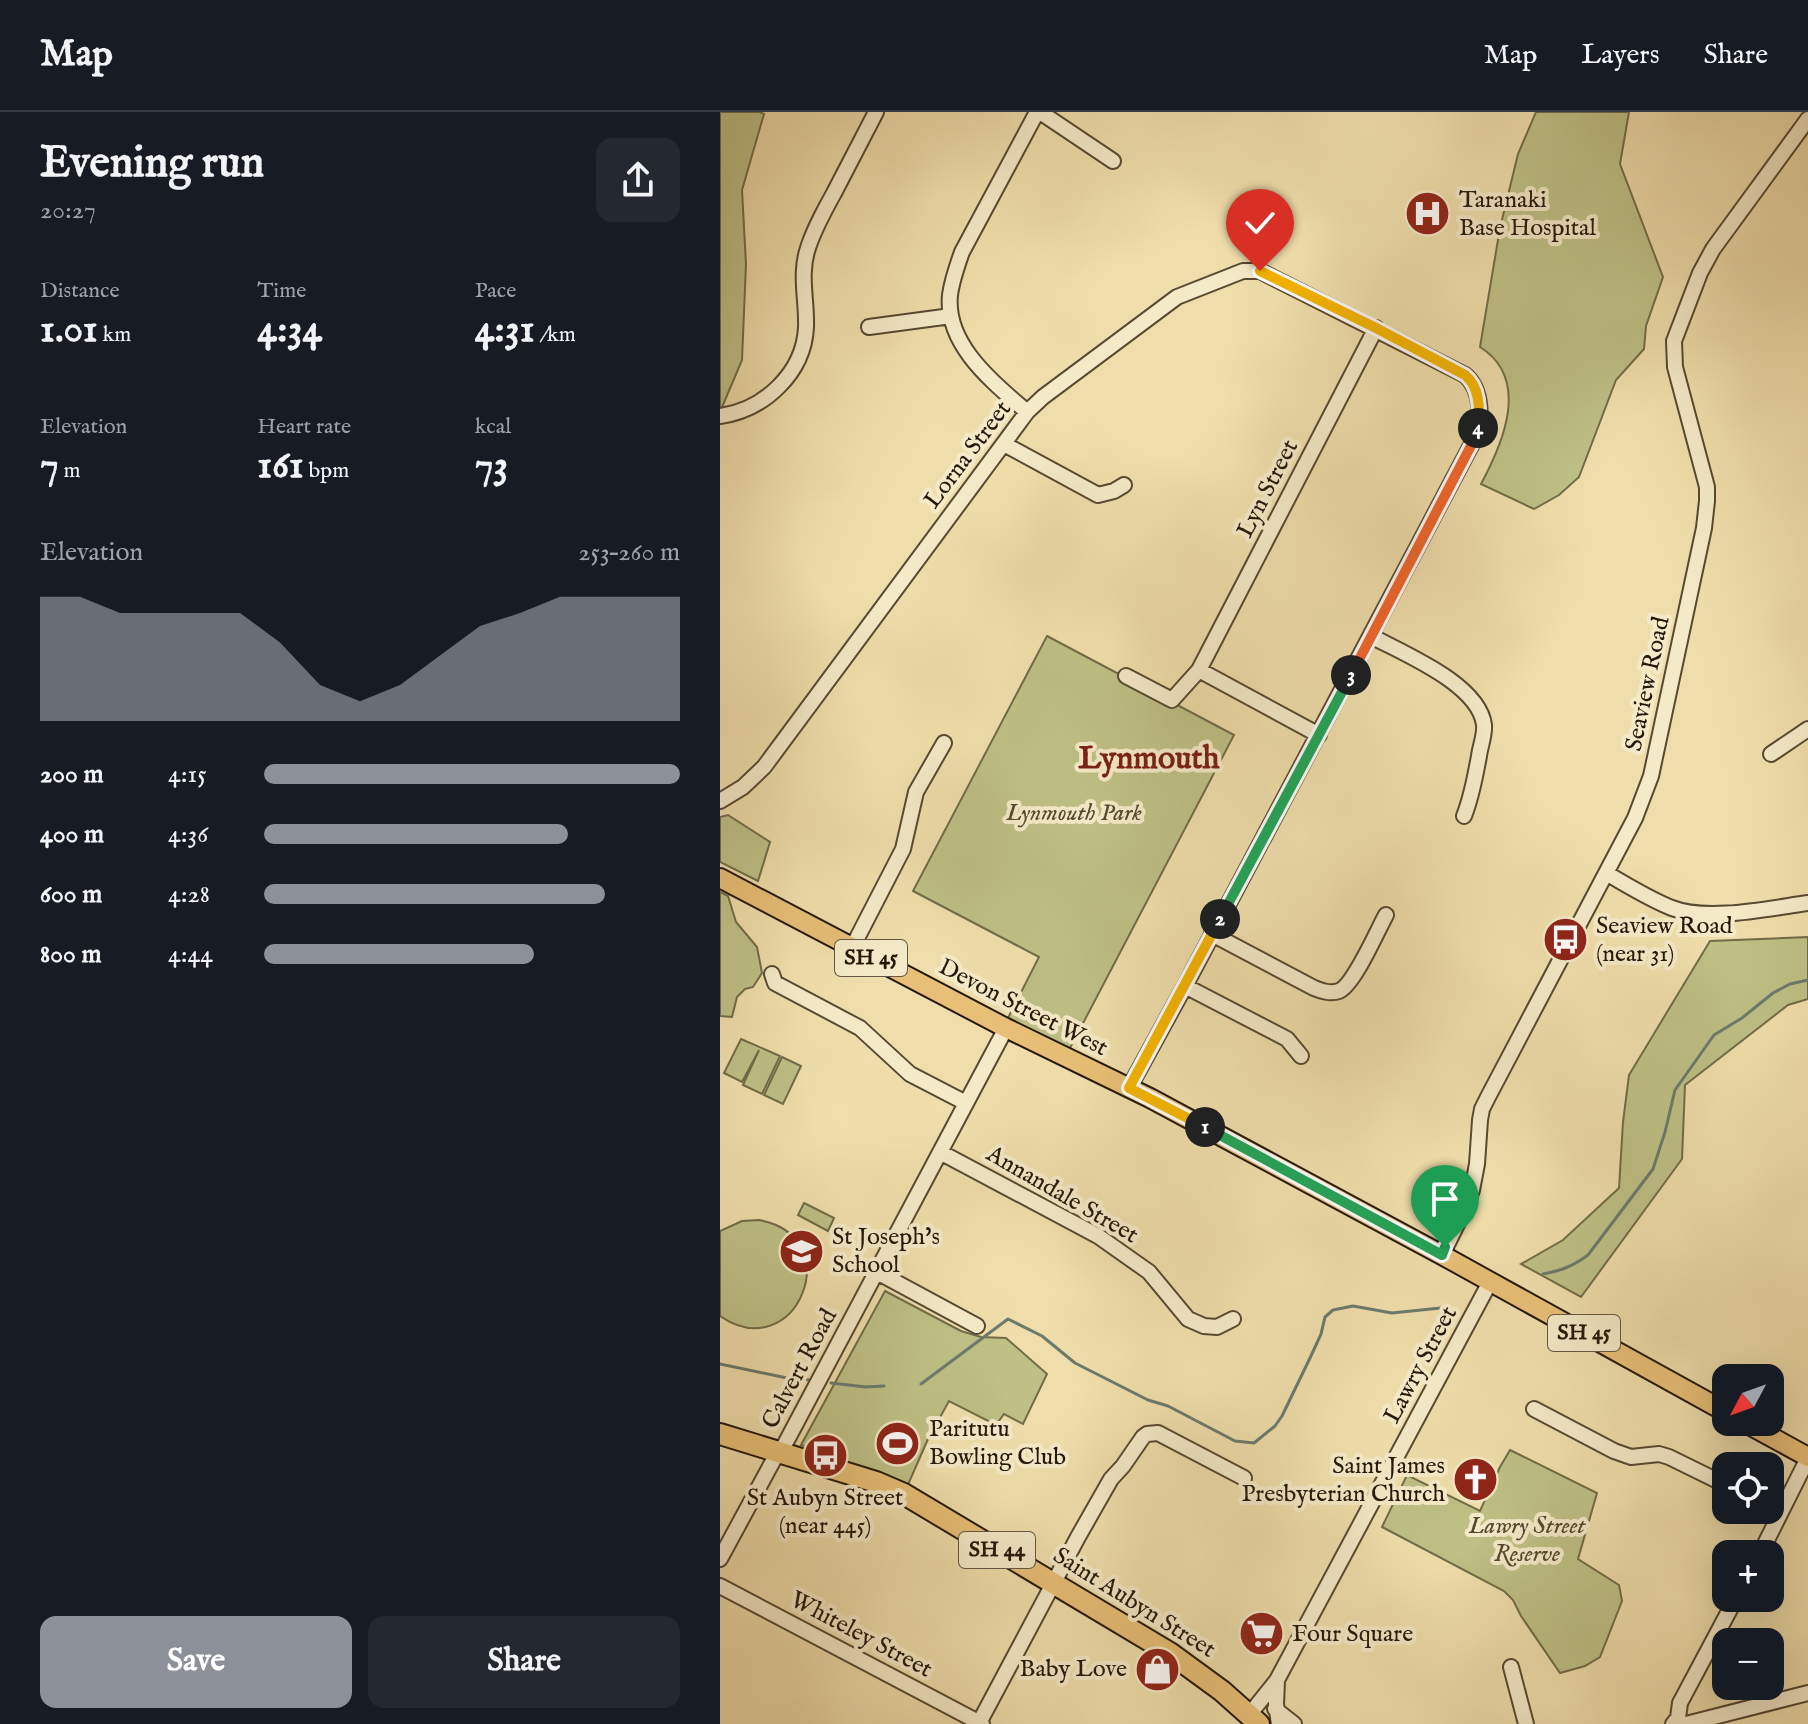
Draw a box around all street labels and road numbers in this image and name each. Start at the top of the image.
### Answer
street label: Lorna Street [917,395,1019,515]
street label: Lyn Street [1230,435,1306,543]
street label: Seaview Road [1619,614,1677,754]
road number: SH 45 [835,940,907,976]
street label: Devon Street West [933,952,1113,1064]
street label: Annandale Street [980,1138,1144,1251]
street label: Lawry Street [1377,1301,1465,1429]
street label: Calvert Road [755,1303,845,1434]
road number: SH 45 [1548,1315,1620,1351]
road number: SH 44 [959,1532,1035,1568]
street label: Saint Aubyn Street [1047,1541,1221,1665]
street label: Whiteley Street [785,1585,937,1685]

